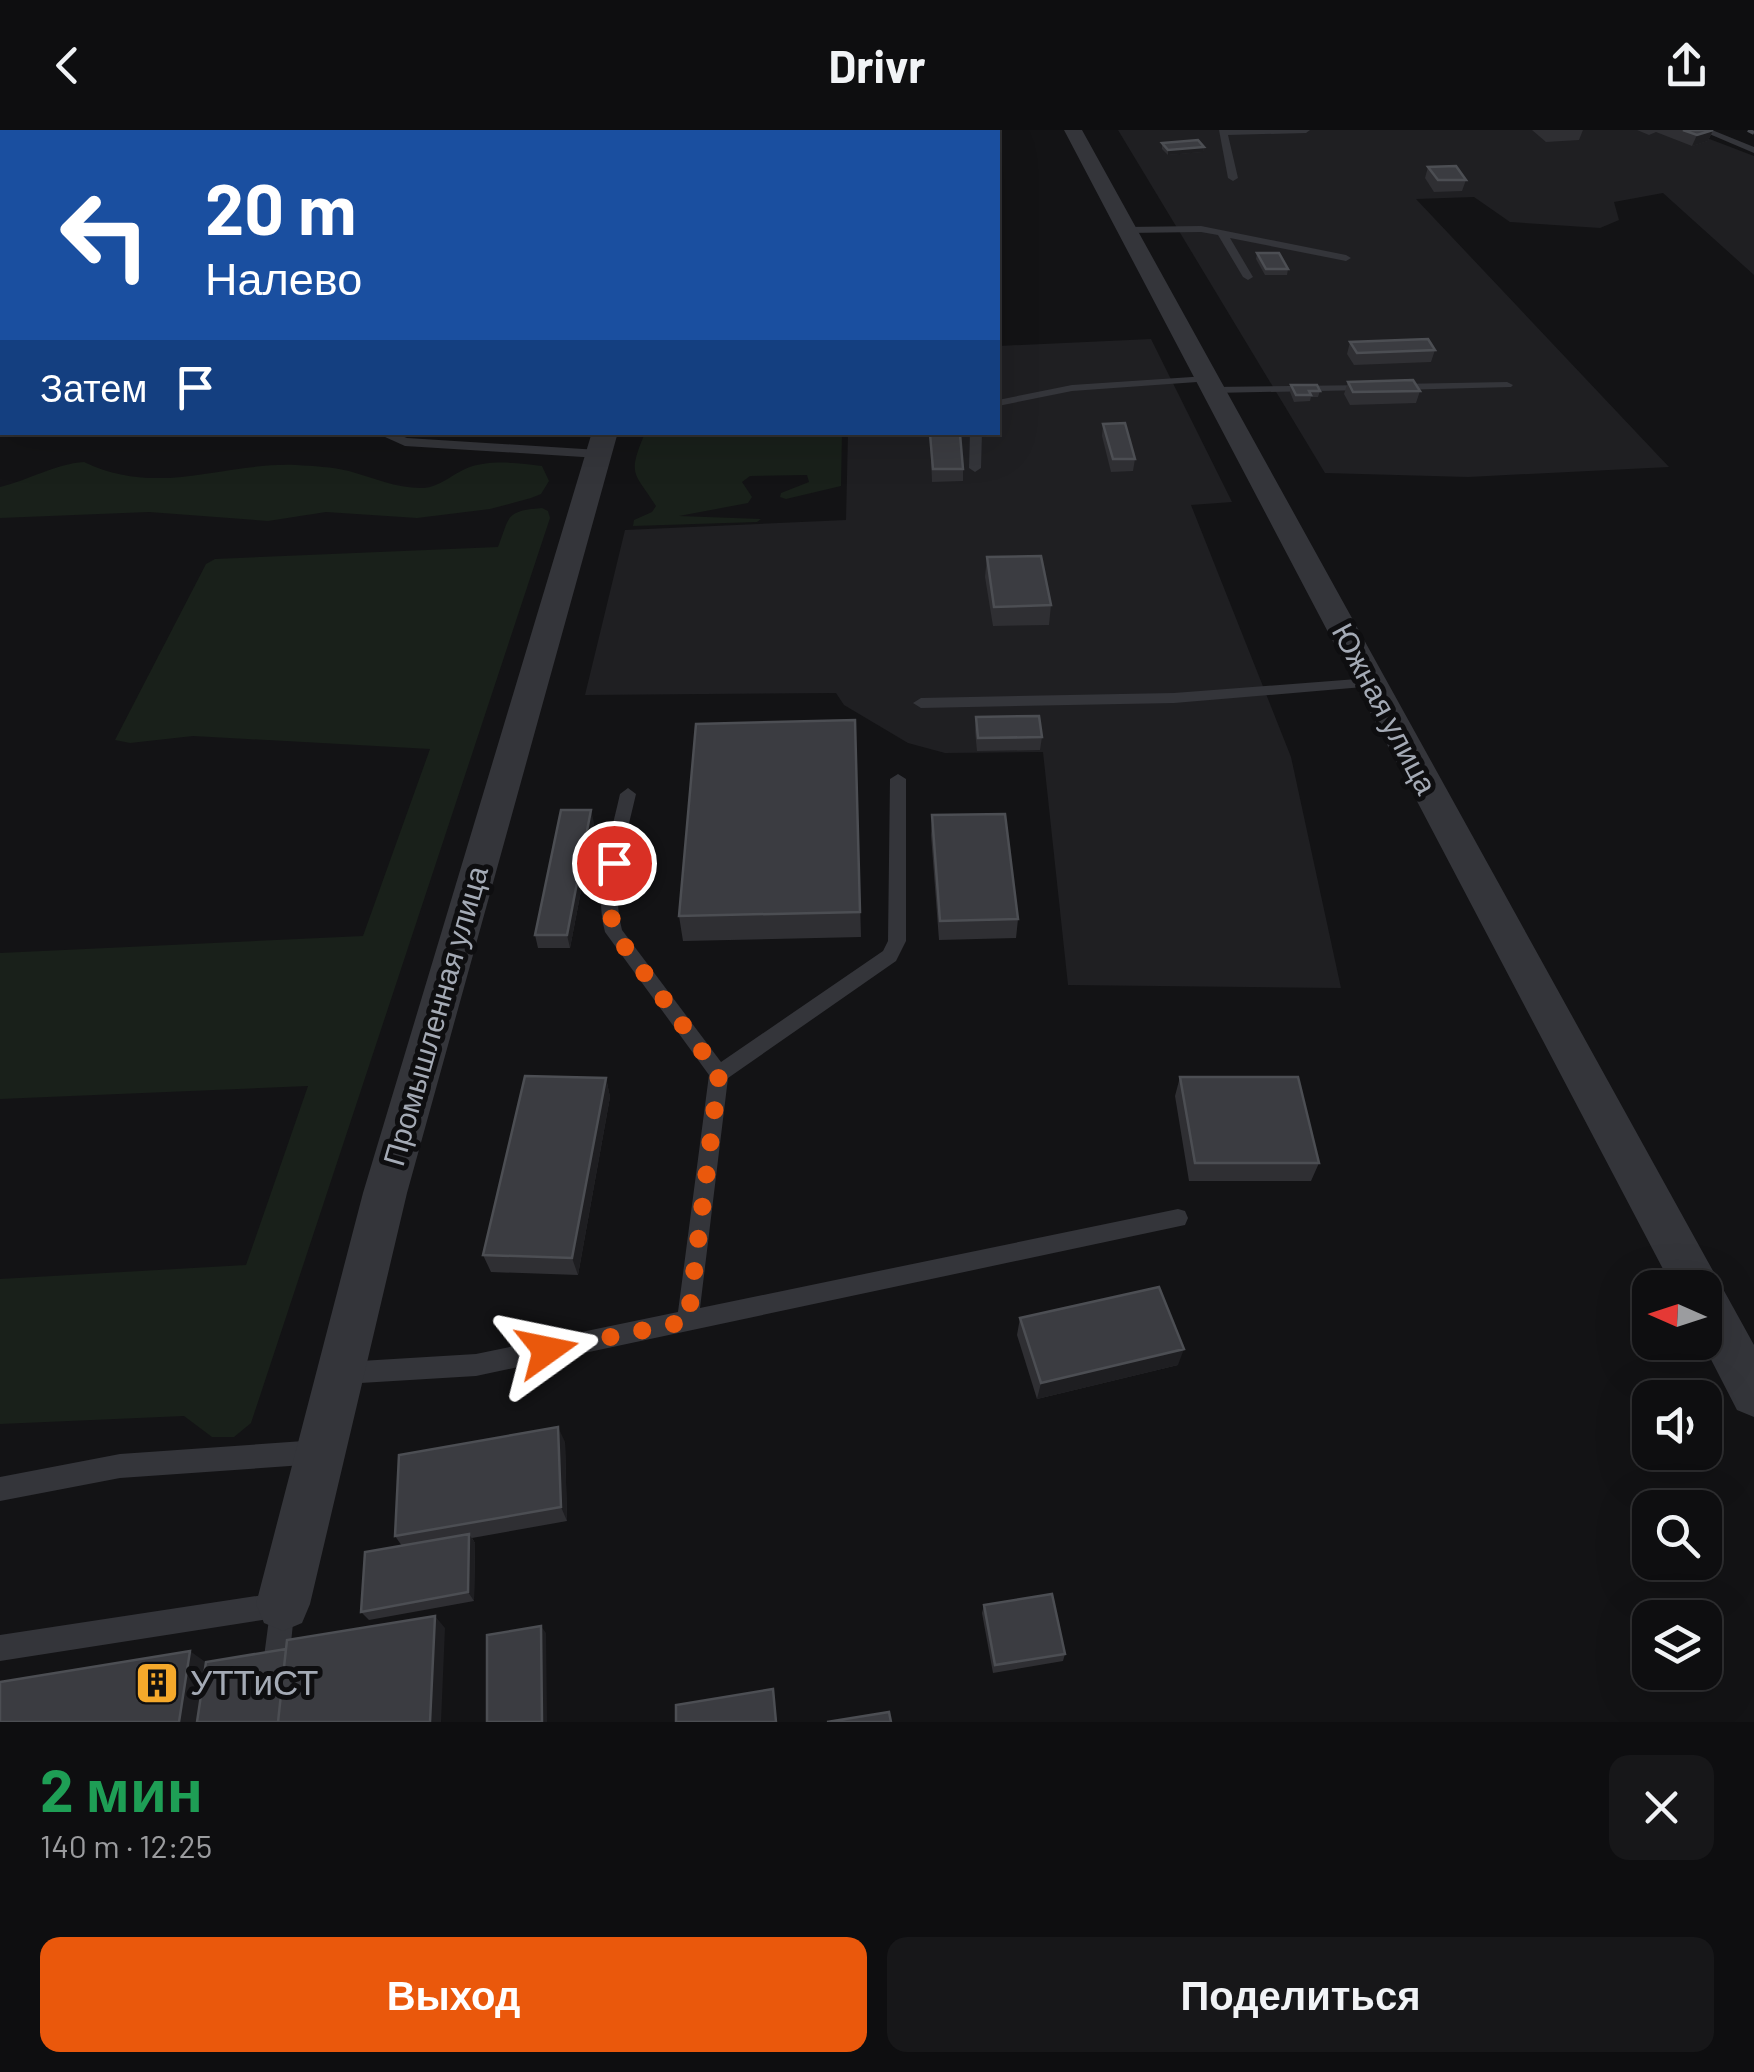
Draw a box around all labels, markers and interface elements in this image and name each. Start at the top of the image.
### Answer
icon: back [40,38,95,93]
text: Drivr [828,38,926,92]
icon: share [1659,38,1714,93]
text: 20 m [205,165,357,249]
icon: left [40,170,170,300]
text: Налево [205,250,362,304]
icon: arrive [168,360,223,415]
text: Затем [40,364,148,410]
street label: Южная улица [1326,616,1446,800]
pin [572,821,657,906]
icon: arrive [587,836,642,891]
street label: Промышленная улица [374,861,494,1169]
north arrow [1632,1270,1722,1360]
map controls [1632,1270,1722,1690]
position arrow [495,1298,599,1402]
button: sound [1632,1380,1722,1470]
button: search [1632,1490,1722,1580]
button: layers [1632,1600,1722,1690]
building icon: УТТиСТ [134,1660,180,1706]
place label: УТТиСТ [190,1660,319,1702]
text: 2 мин [40,1752,203,1824]
button: close [1609,1755,1714,1860]
text: 140 m · 12:25 [40,1826,212,1864]
button: Выход [40,1937,867,2052]
button: Поделиться [887,1937,1714,2052]

